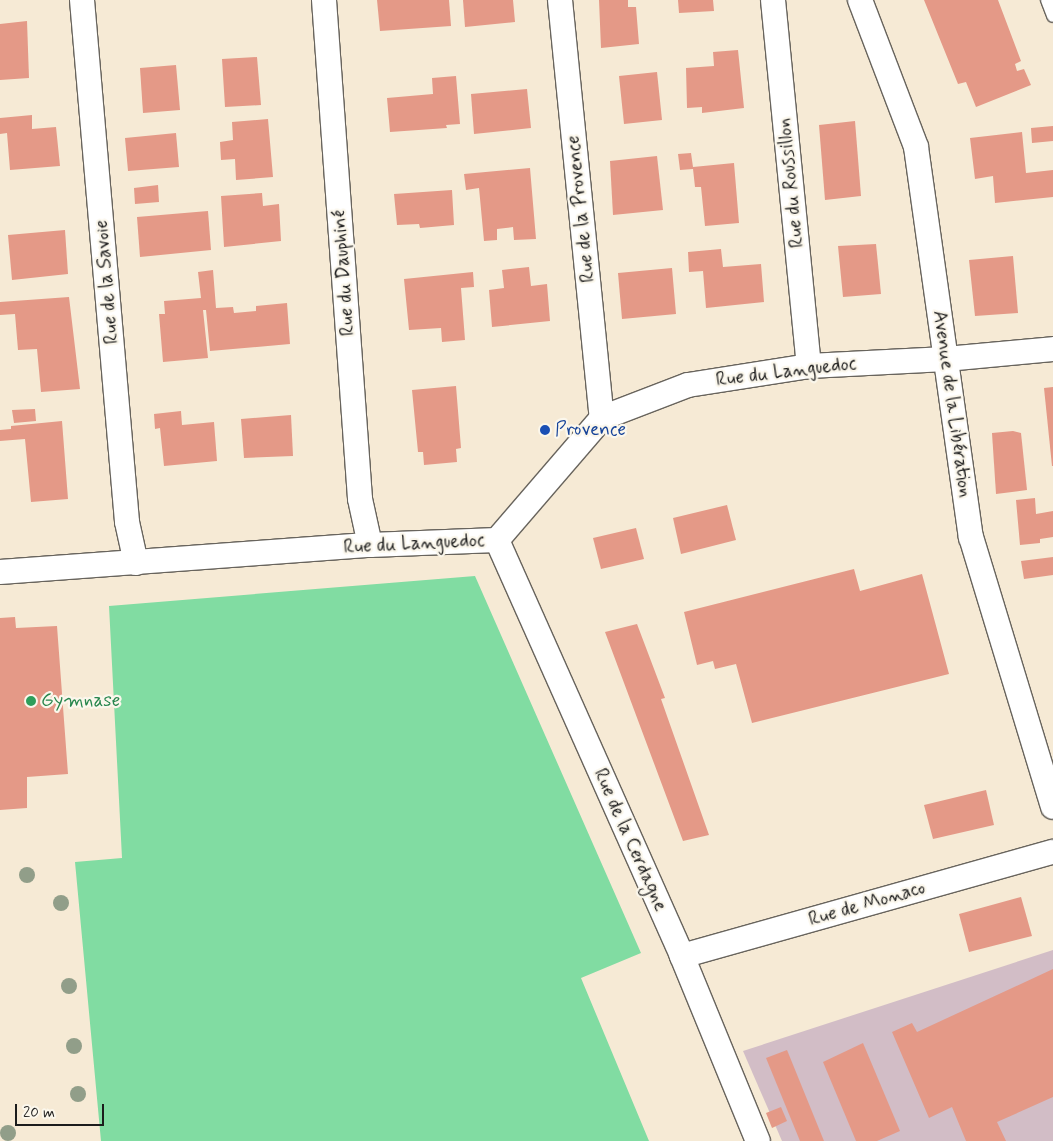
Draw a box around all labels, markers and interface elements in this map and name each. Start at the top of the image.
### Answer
street label: Rue du Roussillon [773,115,809,251]
street label: Rue de la Provence [562,135,600,283]
street label: Rue du Dauphiné [328,210,360,336]
street label: Rue de la Savoie [90,218,124,346]
street label: Avenue de la Libération [927,308,977,500]
street label: Rue du Languedoc [716,352,856,392]
place label: Provence [555,419,626,441]
marker: Provence [539,424,551,436]
street label: Rue du Languedoc [344,529,484,559]
place label: Gymnase [41,690,120,712]
marker: Gymnase [25,695,37,707]
street label: Rue de la Cerdagne [588,765,672,915]
street label: Rue de Monaco [808,877,926,931]
scale bar [18,1094,106,1126]
text: 20 m [23,1103,55,1123]

